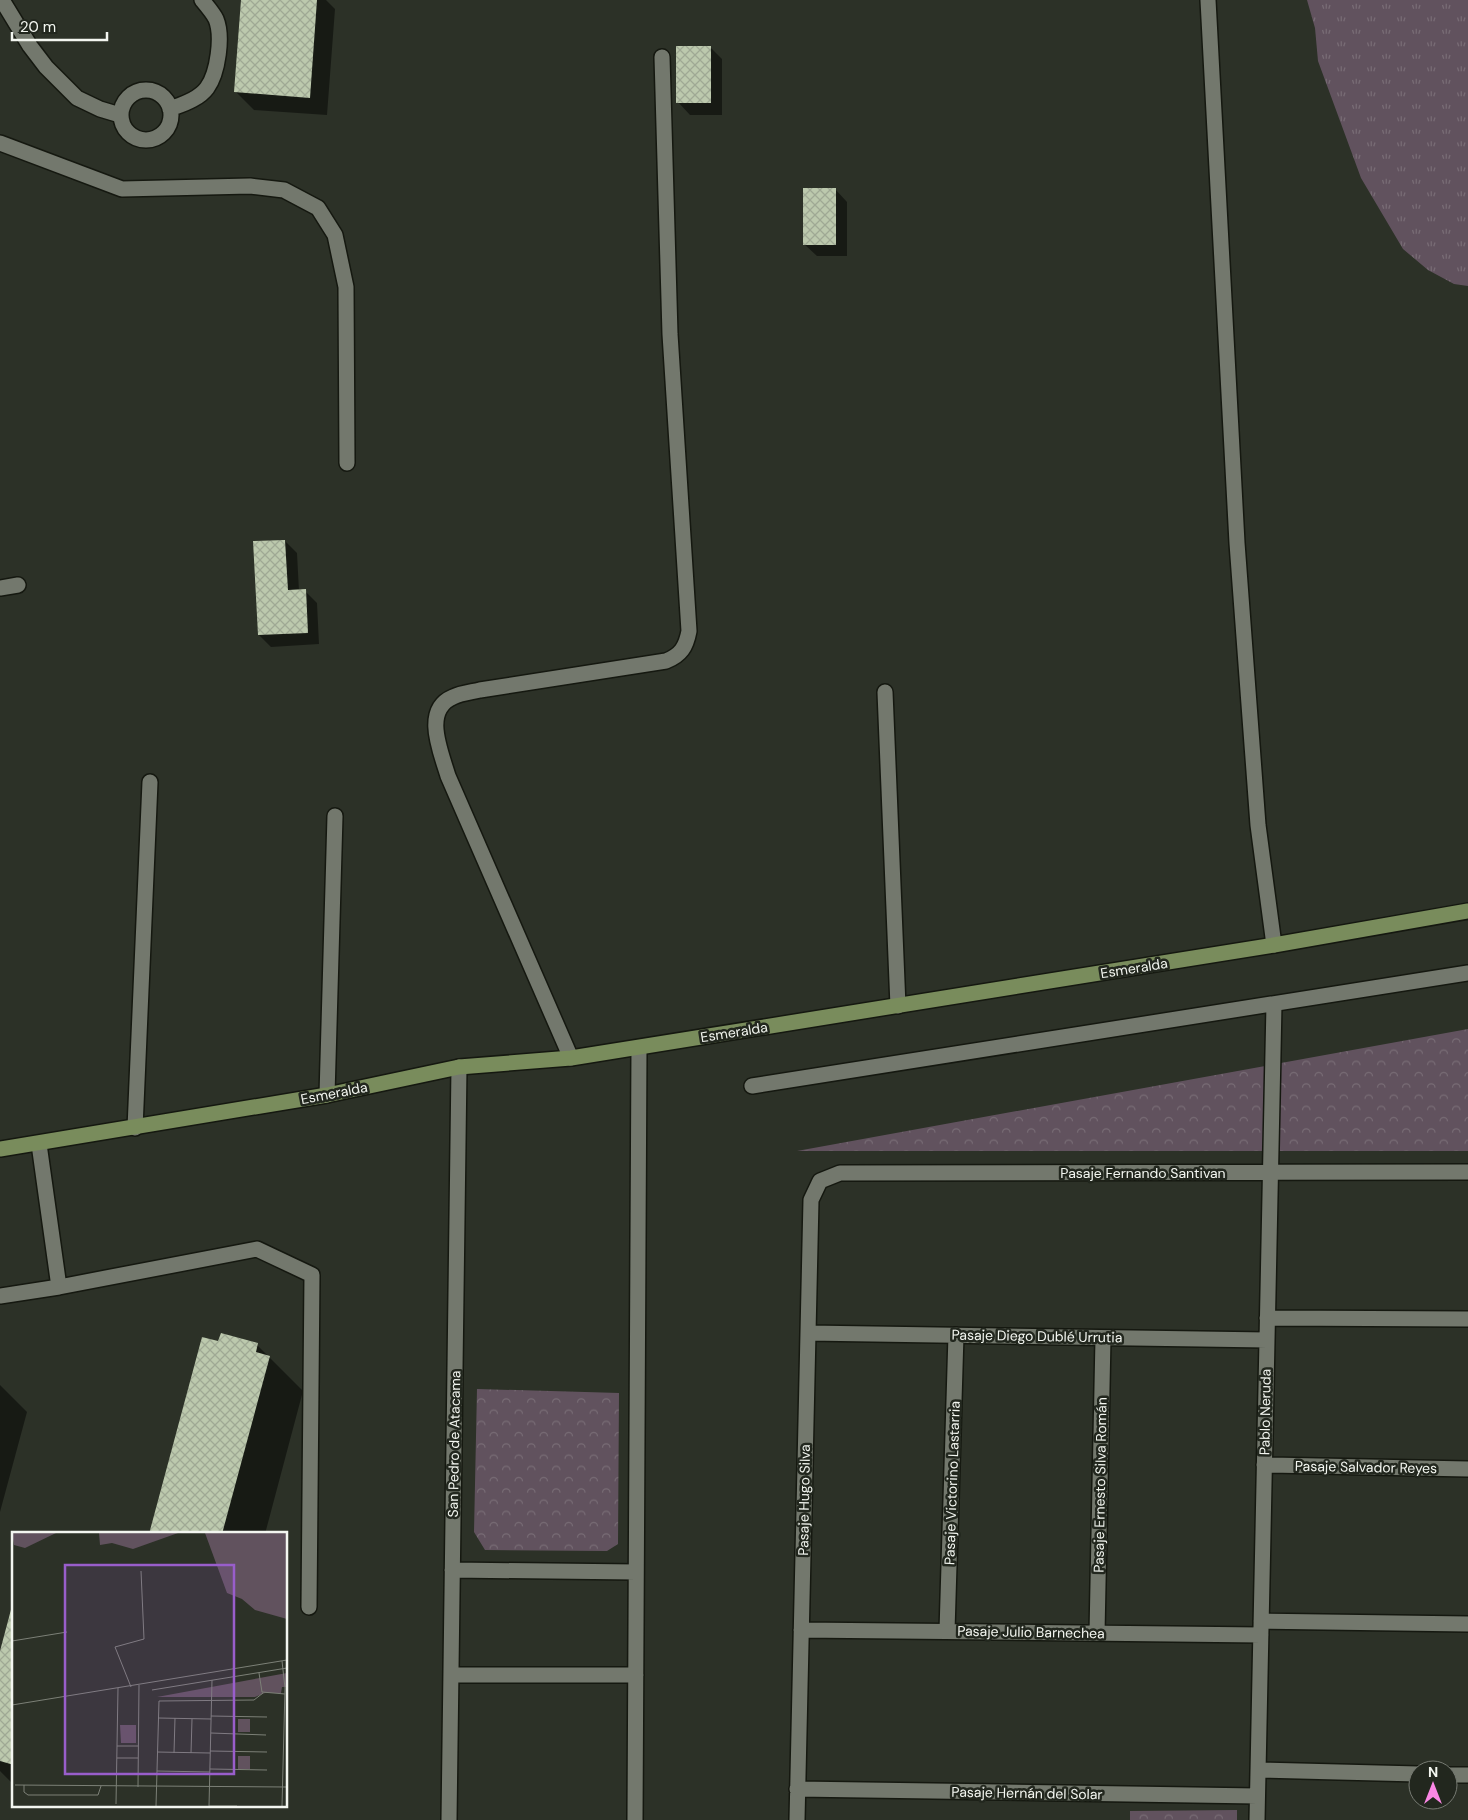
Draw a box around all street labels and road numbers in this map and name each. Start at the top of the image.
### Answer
street label: Esmeralda [1099,954,1169,982]
street label: Esmeralda [699,1018,769,1046]
street label: Esmeralda [299,1078,369,1108]
street label: Pasaje Fernando Santivan [1060,1164,1226,1182]
street label: Pasaje Diego Dublé Urrutia [951,1326,1123,1346]
street label: Pablo Neruda [1255,1369,1275,1455]
street label: San Pedro de Atacama [444,1370,464,1518]
street label: Pasaje Ernesto Silva Román [1089,1397,1111,1573]
street label: Pasaje Victorino Lastarria [940,1401,964,1565]
street label: Pasaje Hugo Silva [794,1444,814,1556]
street label: Pasaje Salvador Reyes [1295,1457,1437,1477]
street label: Pasaje Julio Barnechea [957,1622,1105,1642]
street label: Pasaje Hernán del Solar [951,1783,1103,1803]

